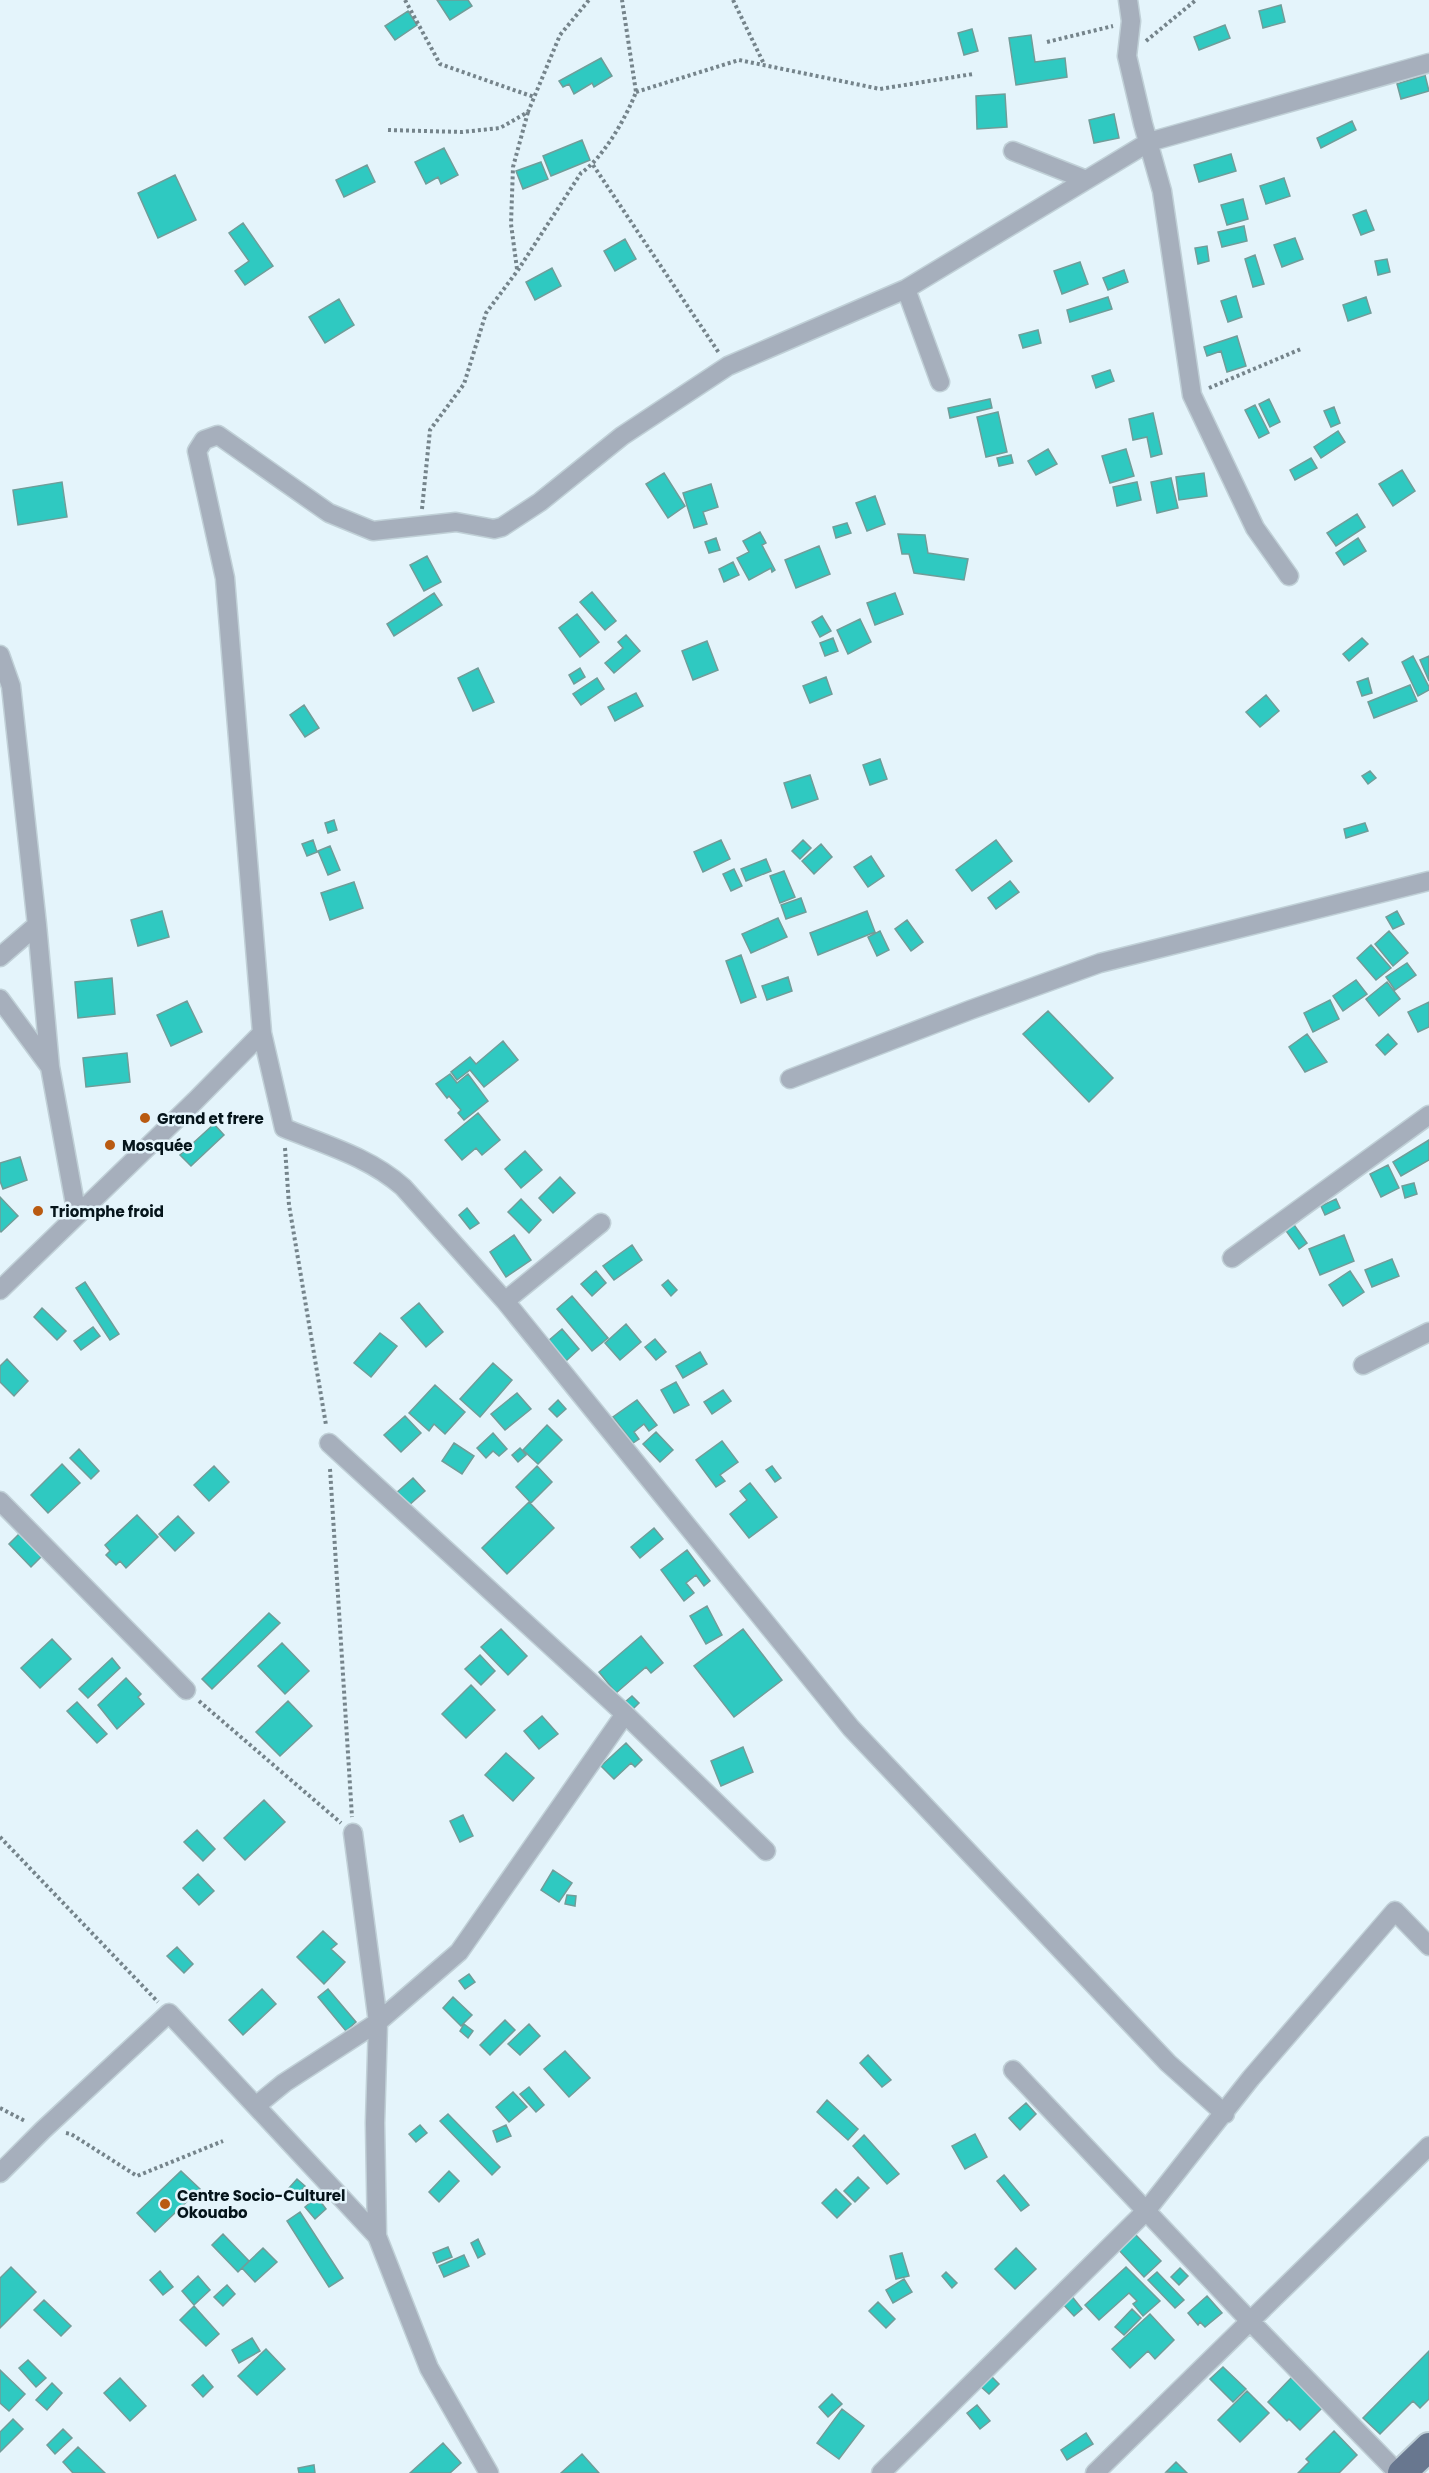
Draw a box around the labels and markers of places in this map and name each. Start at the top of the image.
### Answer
place label: Grand et frere [157,1108,264,1129]
marker: Grand et frere [138,1111,152,1125]
place label: Mosquée [122,1135,192,1156]
marker: Mosquée [103,1138,117,1152]
place label: Triomphe froid [50,1201,164,1222]
marker: Triomphe froid [31,1204,45,1218]
place label: Centre Socio-Culturel Okouabo [177,2185,346,2223]
marker: Centre Socio-Culturel Okouabo [158,2197,172,2211]

